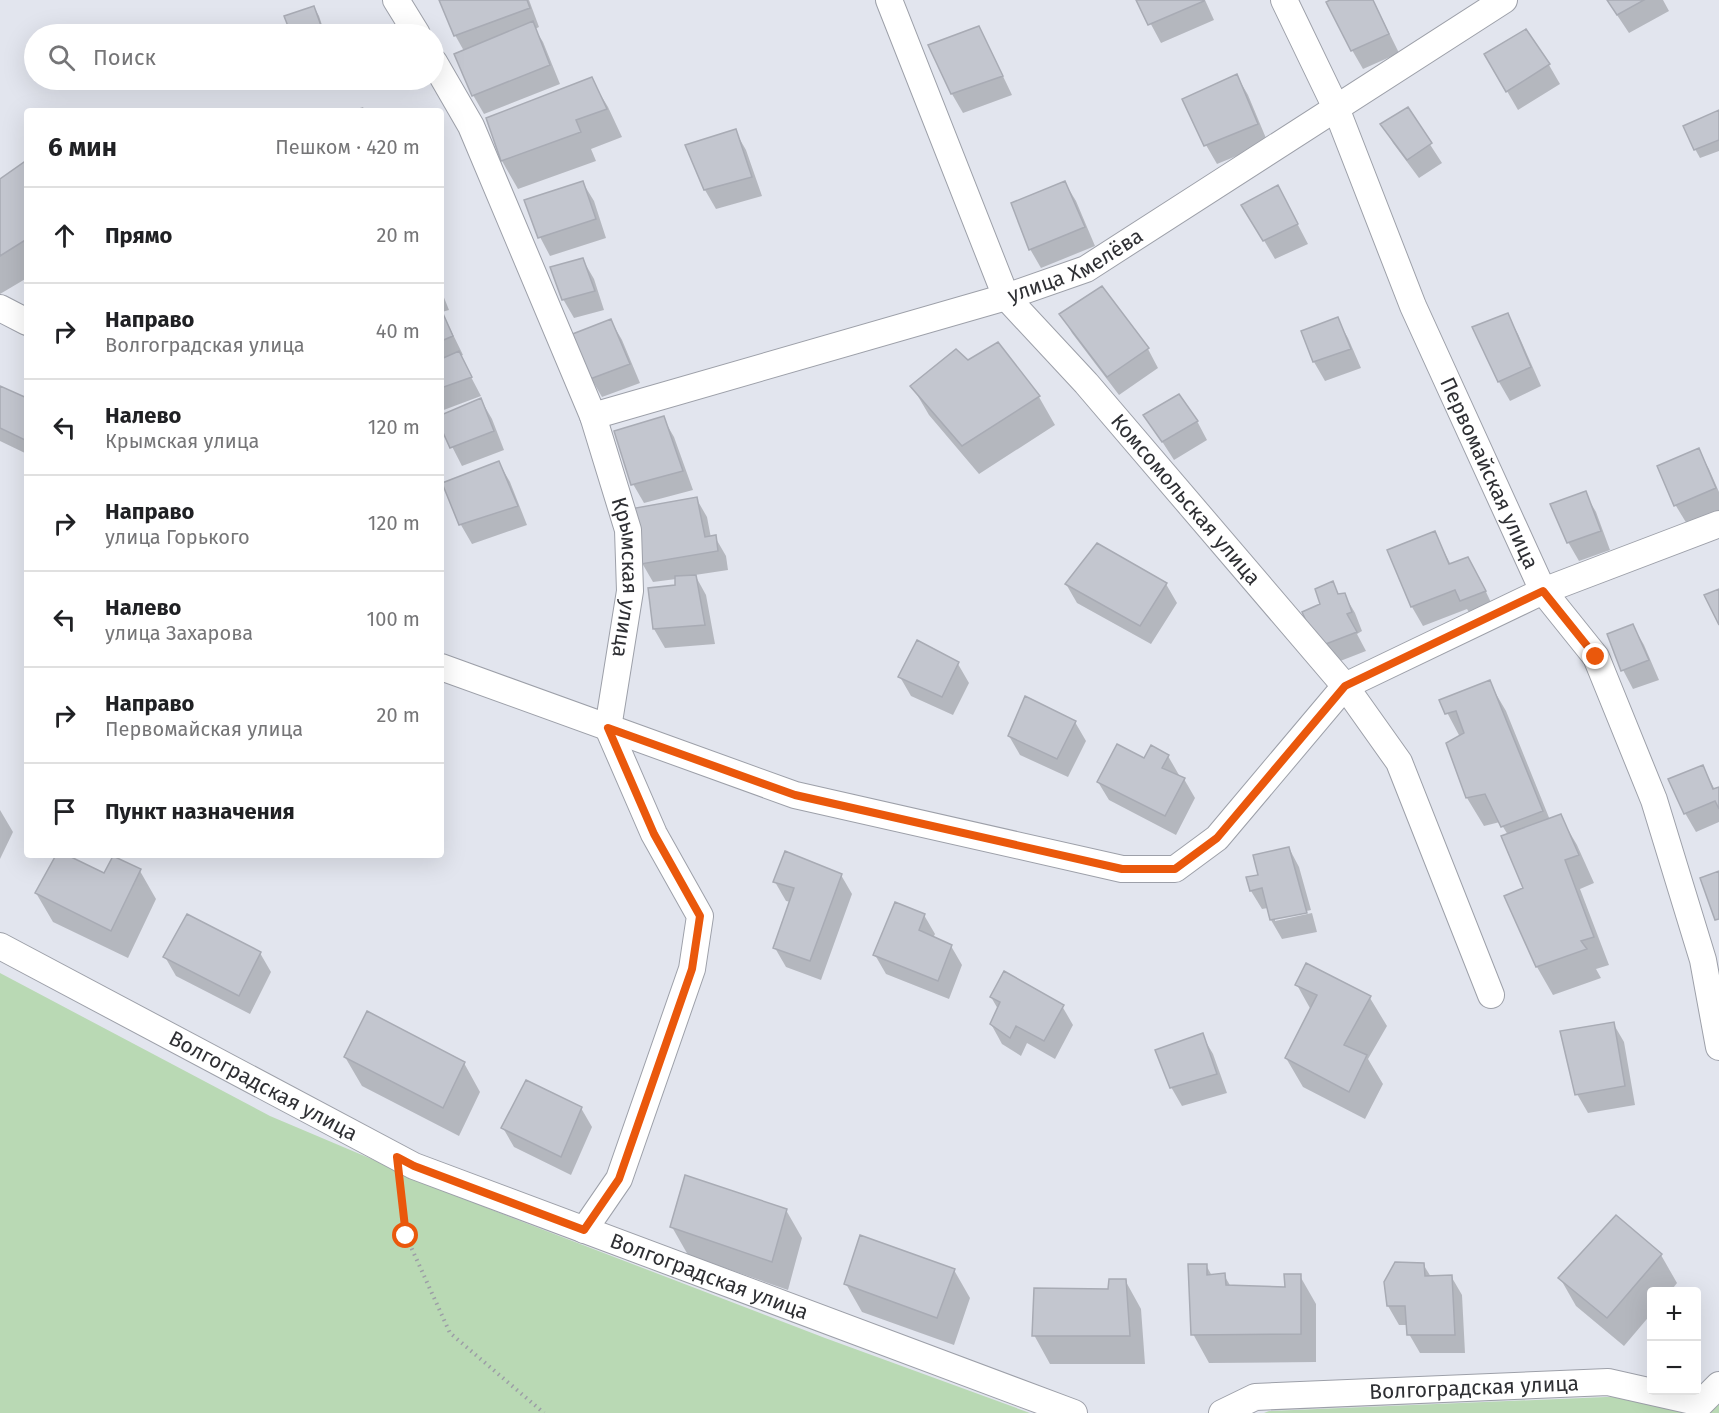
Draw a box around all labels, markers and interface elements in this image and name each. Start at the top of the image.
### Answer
search box [24,24,444,90]
icon: search [45,41,78,74]
text: Поиск [93,44,156,71]
text: 6 мин [48,132,117,163]
text: Пешком · 420 m [275,135,420,159]
icon: ahead [48,219,81,252]
text: Прямо [105,222,172,249]
text: 20 m [377,223,420,247]
street label: улица Хмелёва [1004,223,1148,308]
text: Направо [105,306,194,333]
icon: right [48,315,81,348]
text: 40 m [376,319,420,343]
text: Волгоградская улица [105,333,305,357]
street label: Первомайская улица [1434,373,1544,573]
text: Налево [105,402,181,429]
street label: Комсомольская улица [1105,409,1266,591]
icon: left [48,411,81,444]
text: 120 m [368,415,420,439]
text: Крымская улица [105,429,259,453]
street label: Крымская улица [606,494,643,659]
text: Направо [105,498,194,525]
icon: right [48,507,81,540]
text: 120 m [368,511,420,535]
text: улица Горького [105,525,250,549]
text: Налево [105,594,181,621]
icon: left [48,603,81,636]
text: 100 m [367,607,420,631]
text: улица Захарова [105,621,253,645]
route end [1582,643,1608,669]
text: Направо [105,690,194,717]
icon: right [48,699,81,732]
text: 20 m [377,703,420,727]
text: Первомайская улица [105,717,303,741]
icon: arrive [48,795,81,828]
text: Пункт назначения [105,798,295,825]
street label: Волгоградская улица [164,1025,362,1147]
route start [392,1222,418,1248]
street label: Волгоградская улица [606,1228,812,1325]
map controls [1647,1287,1701,1395]
button: + [1647,1287,1701,1341]
button: − [1647,1341,1701,1395]
street label: Волгоградская улица [1369,1370,1580,1405]

